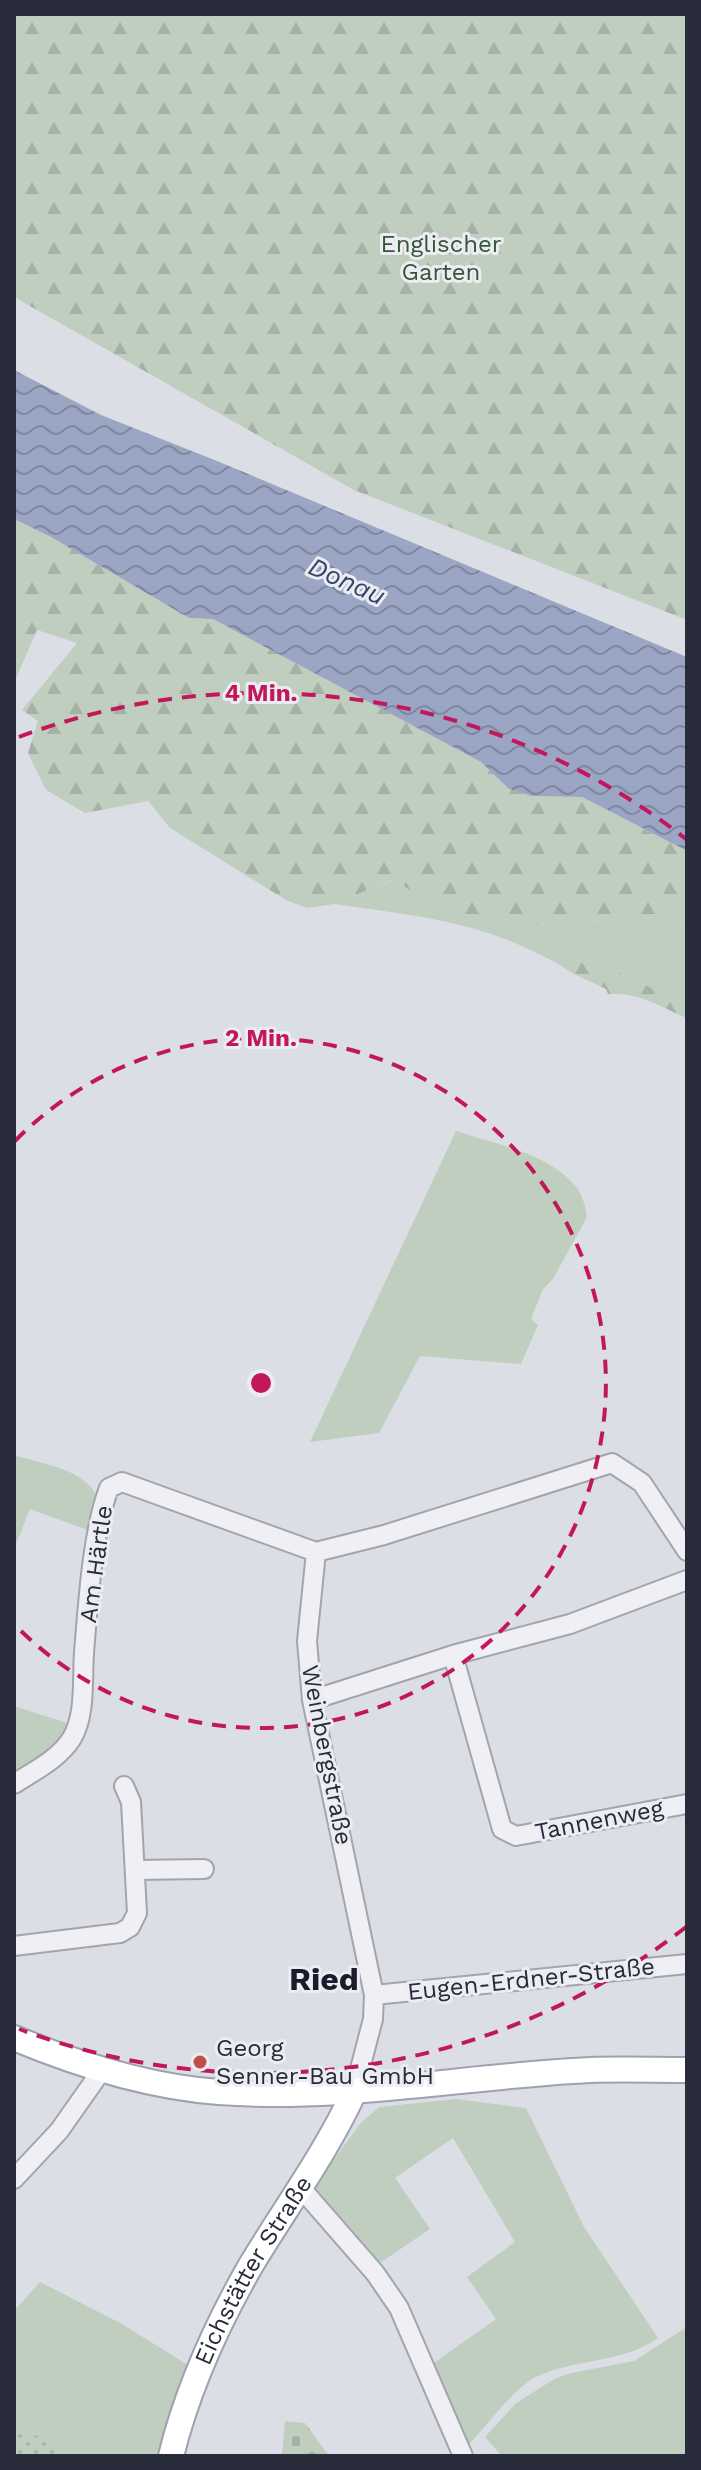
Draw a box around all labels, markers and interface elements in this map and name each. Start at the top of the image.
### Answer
park label: Englischer Garten [380,230,502,286]
water label: Donau [304,551,390,611]
text: 4 Min. [224,679,298,707]
text: 2 Min. [225,1024,297,1052]
centre of rings [247,1369,275,1397]
street label: Am Härtle [74,1503,118,1625]
street label: Weinbergstraße [296,1663,358,1847]
street label: Tannenweg [532,1794,666,1846]
street label: Eugen-Erdner-Straße [406,1952,656,2006]
district label: Ried [289,1960,359,1998]
place label: Georg Senner-Bau GmbH [216,2034,434,2090]
marker: Georg Senner-Bau GmbH [191,2053,209,2071]
street label: Eichstätter Straße [189,2171,318,2369]

